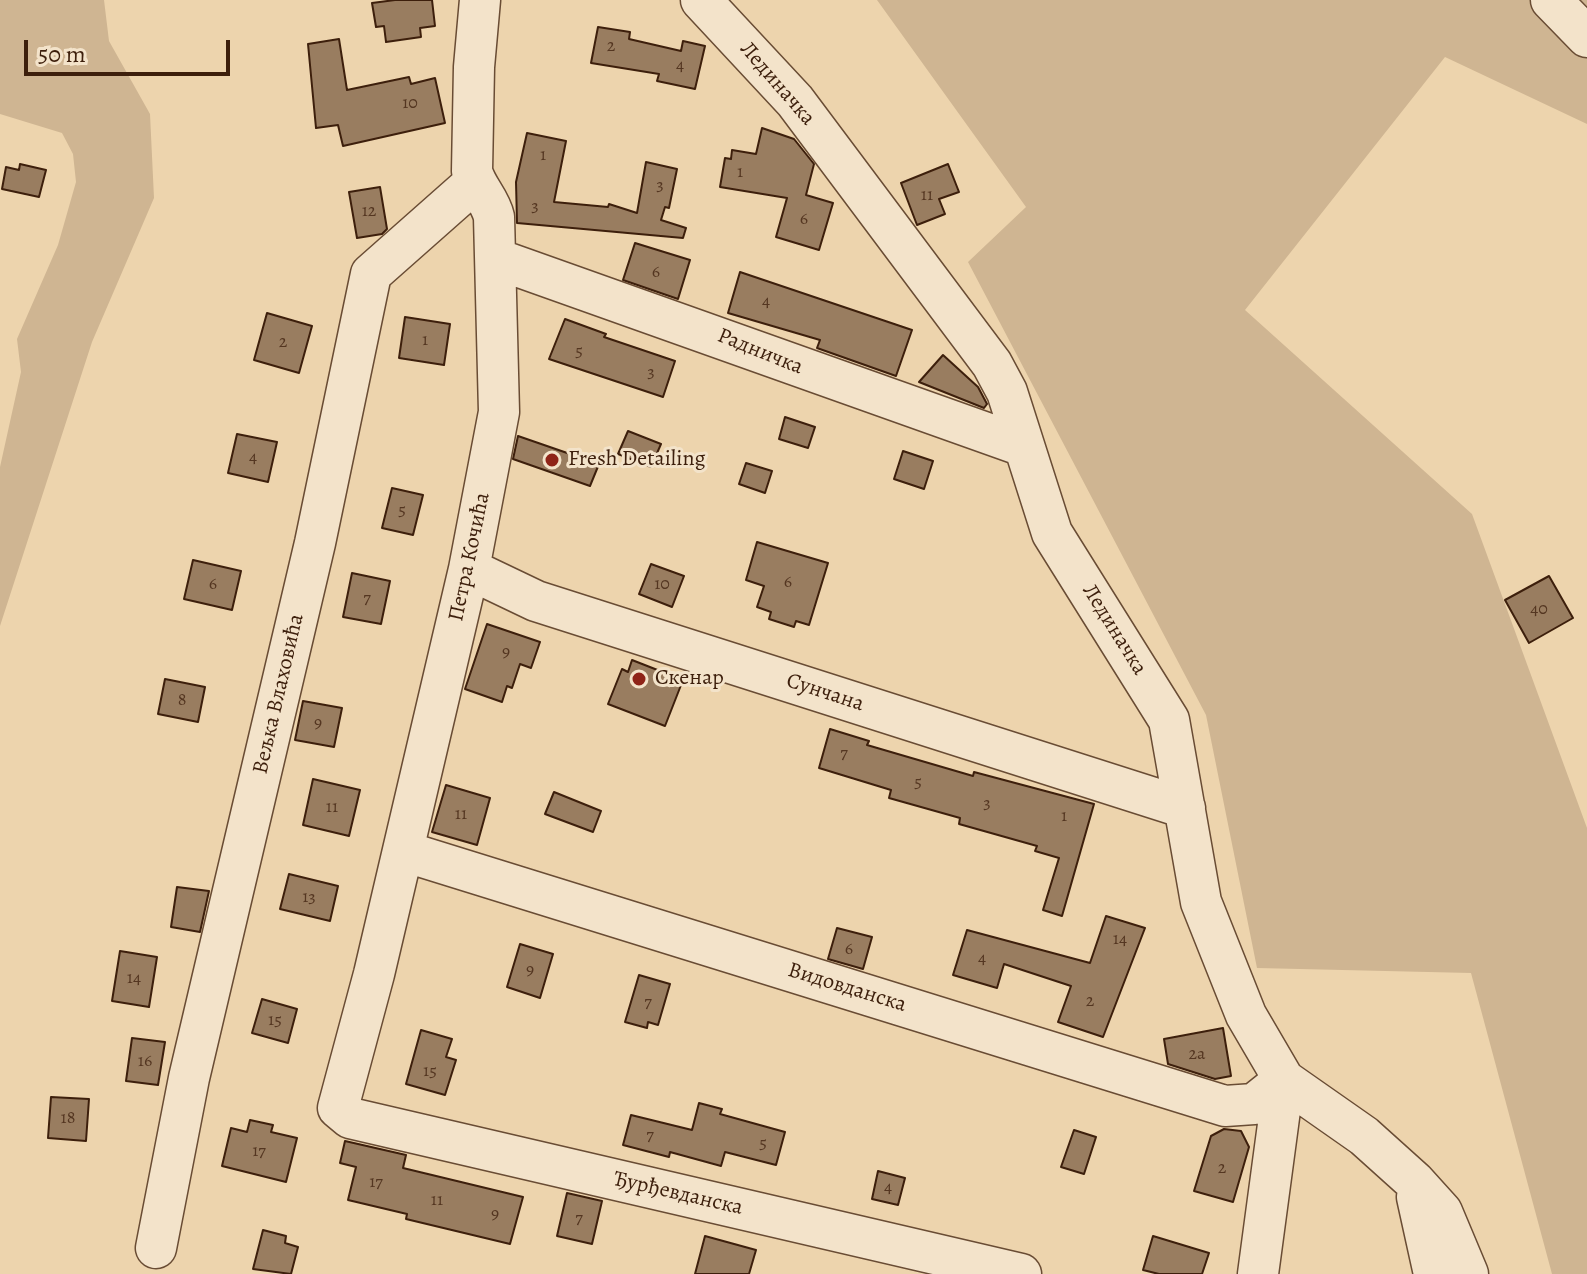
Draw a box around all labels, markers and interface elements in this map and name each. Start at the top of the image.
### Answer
scale bar [28,24,234,74]
house number: 2 [607,36,615,58]
street label: Лединачка [734,37,820,131]
text: 50 m [38,38,86,70]
house number: 4 [676,55,684,77]
house number: 10 [402,93,418,115]
house number: 1 [540,145,546,167]
house number: 1 [737,162,743,184]
house number: 3 [656,175,664,197]
house number: 11 [921,185,933,207]
house number: 3 [531,196,539,218]
house number: 12 [362,201,376,223]
house number: 6 [800,209,808,231]
house number: 6 [652,262,660,284]
house number: 4 [762,291,770,313]
street label: Радничка [713,323,807,381]
house number: 1 [422,330,428,352]
house number: 2 [279,332,287,354]
house number: 5 [575,341,583,363]
house number: 3 [647,362,655,384]
house number: 4 [249,447,257,469]
place label: Fresh Detailing [568,447,706,473]
marker: Fresh Detailing [543,451,561,469]
street label: Петра Кочића [443,490,497,624]
house number: 5 [398,500,406,522]
house number: 6 [784,572,792,594]
house number: 6 [209,574,217,596]
house number: 10 [654,574,670,596]
street label: Лединачка [1076,580,1152,680]
house number: 7 [363,588,371,610]
house number: 40 [1530,599,1548,621]
street label: Вељка Влаховића [248,611,310,777]
house number: 9 [502,642,510,664]
place label: Скенар [655,666,724,692]
street label: Сунчана [783,668,867,718]
marker: Скенар [630,670,648,688]
house number: 8 [178,690,186,712]
house number: 9 [314,713,322,735]
house number: 7 [840,743,848,765]
house number: 5 [914,772,922,794]
house number: 3 [983,793,991,815]
house number: 11 [326,797,338,819]
house number: 11 [455,804,467,826]
house number: 1 [1061,806,1067,828]
house number: 13 [302,887,316,909]
house number: 14 [1113,929,1127,951]
house number: 6 [845,939,853,961]
house number: 4 [978,948,986,970]
street label: Видовданска [785,957,909,1019]
house number: 9 [526,960,534,982]
house number: 14 [127,968,141,990]
house number: 2 [1086,991,1094,1013]
house number: 7 [644,992,652,1014]
house number: 15 [268,1010,282,1032]
house number: 2a [1189,1044,1205,1066]
house number: 16 [138,1051,152,1073]
house number: 15 [423,1061,437,1083]
house number: 18 [61,1108,75,1130]
house number: 7 [646,1125,654,1147]
house number: 5 [759,1133,767,1155]
house number: 17 [252,1141,266,1163]
house number: 2 [1218,1158,1226,1180]
street label: Ђурђевданска [611,1166,745,1222]
house number: 17 [369,1172,383,1194]
house number: 4 [884,1177,892,1199]
house number: 11 [431,1190,443,1212]
house number: 9 [491,1204,499,1226]
house number: 7 [575,1208,583,1230]

